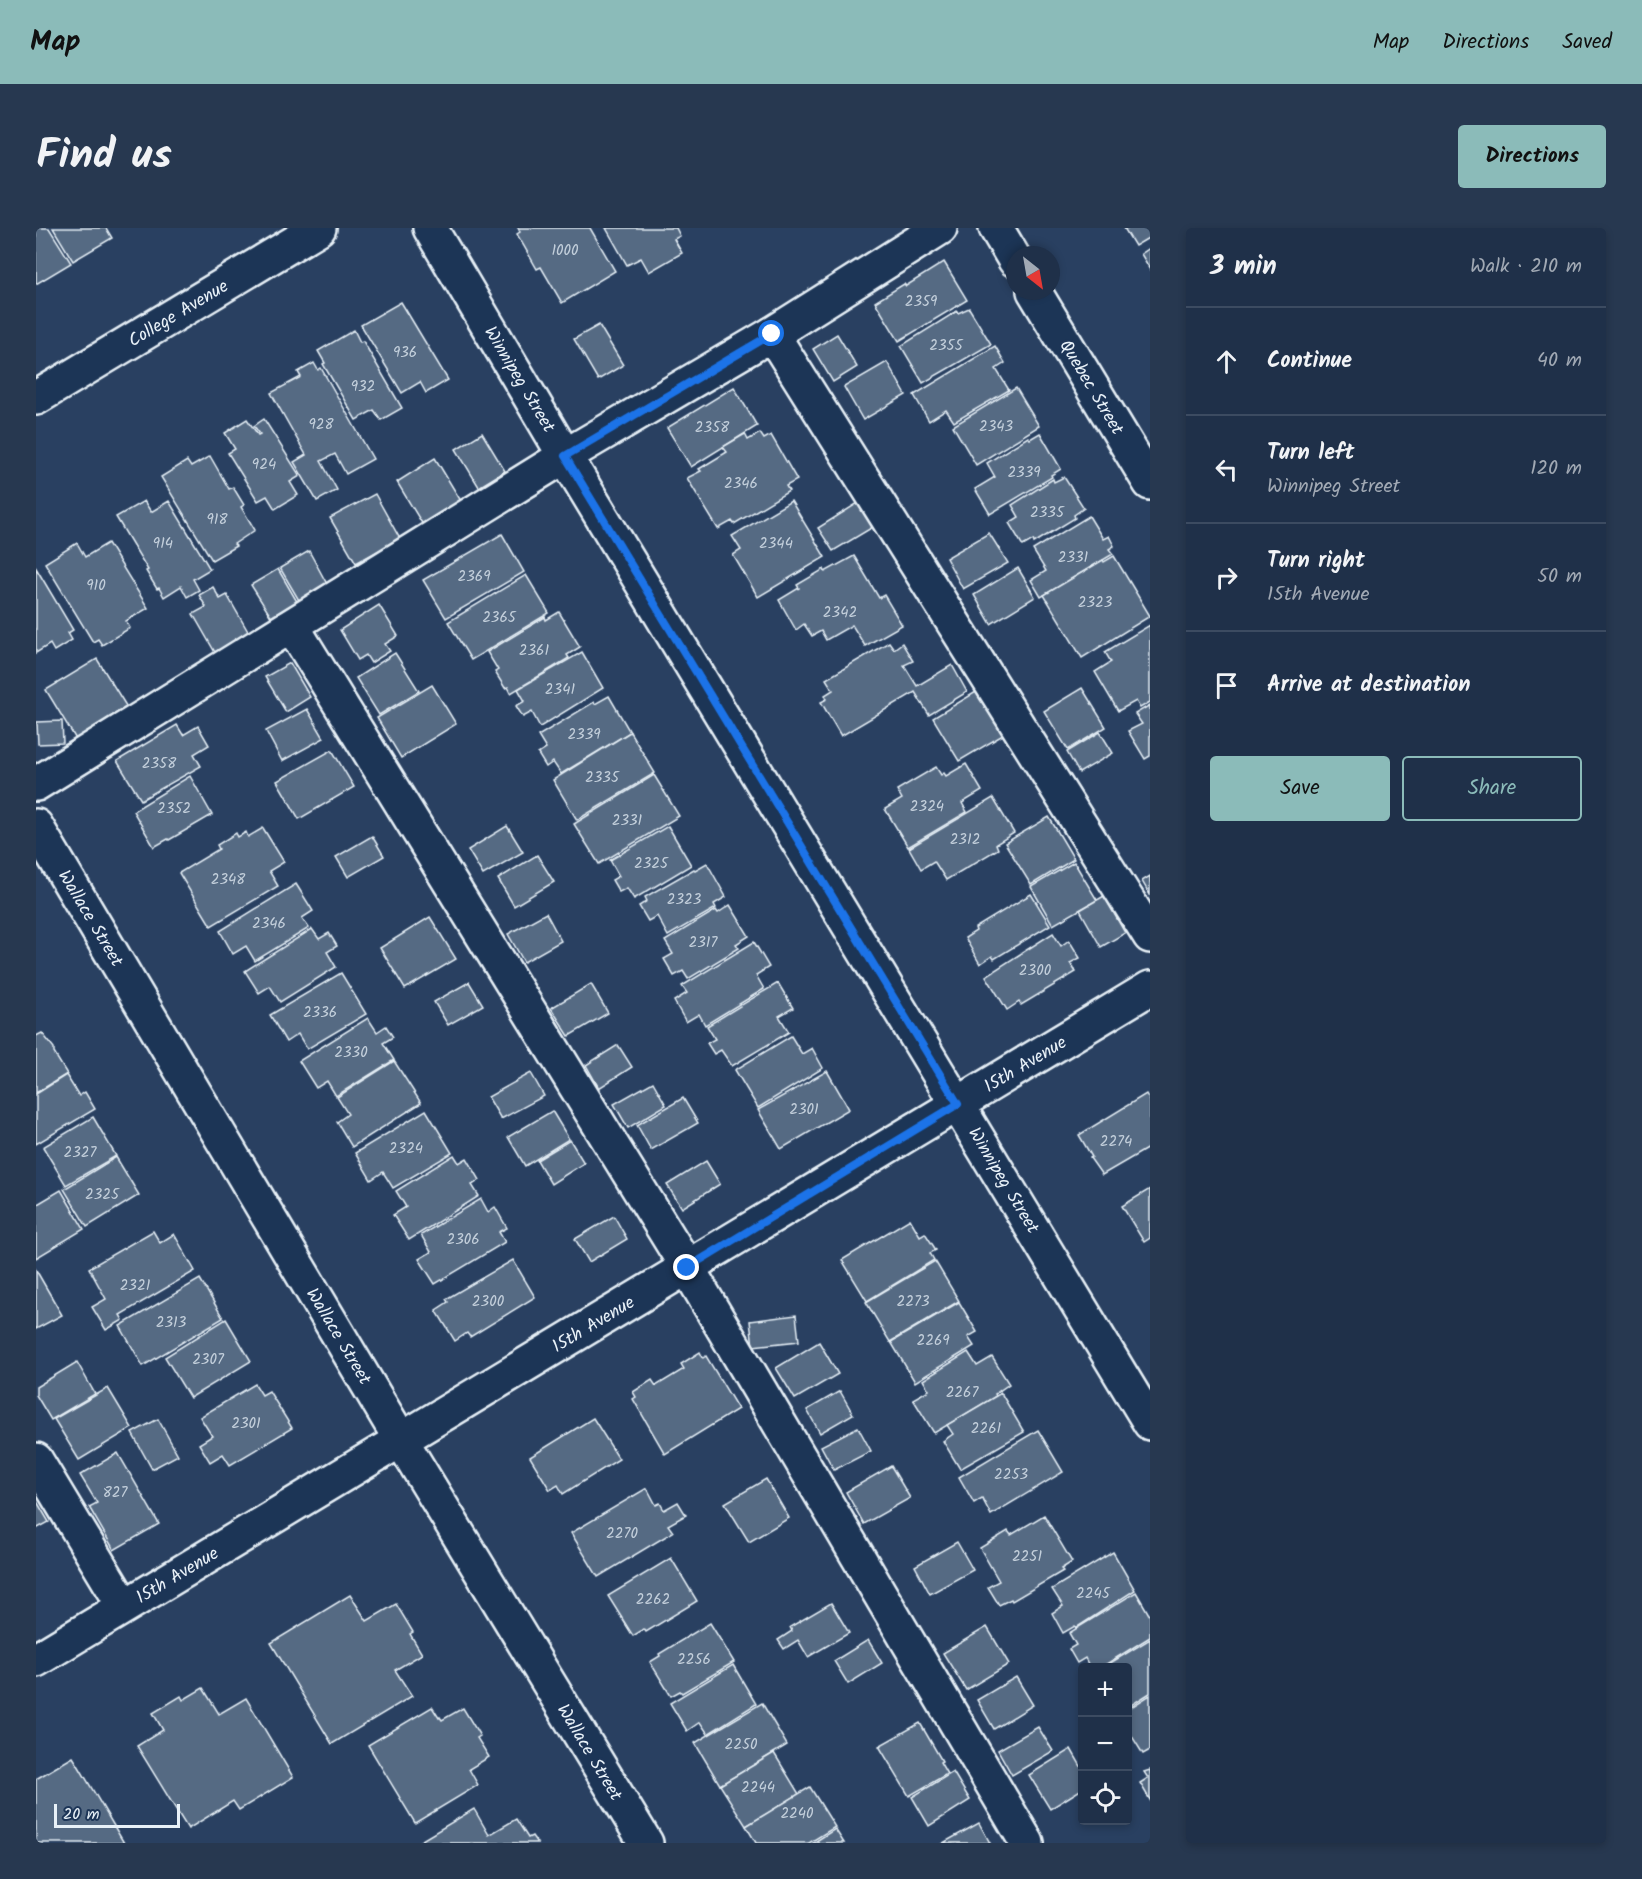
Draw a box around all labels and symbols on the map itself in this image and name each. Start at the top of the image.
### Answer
house number: 1000 [551,239,579,263]
north arrow [1006,246,1060,300]
street label: College Avenue [123,273,235,356]
house number: 2359 [905,290,938,314]
route start [758,320,784,346]
street label: Winnipeg Street [475,321,563,440]
house number: 2355 [929,334,964,358]
street label: Quebec Street [1051,335,1131,442]
house number: 936 [393,341,417,365]
house number: 932 [351,375,375,399]
house number: 928 [308,413,334,437]
house number: 2343 [979,415,1013,439]
house number: 2358 [695,416,730,440]
house number: 924 [252,453,276,477]
house number: 2339 [1007,461,1041,485]
house number: 2346 [724,472,758,496]
house number: 2335 [1030,501,1065,525]
house number: 918 [206,508,228,532]
house number: 914 [153,532,173,556]
house number: 2344 [759,532,793,556]
house number: 2331 [1058,546,1089,570]
house number: 2369 [458,565,491,589]
house number: 910 [86,574,106,598]
house number: 2323 [1078,591,1113,615]
house number: 2342 [823,601,857,625]
house number: 2365 [482,606,517,630]
house number: 2361 [519,639,549,663]
house number: 2341 [545,678,575,702]
house number: 2339 [567,723,601,747]
house number: 2358 [142,752,177,776]
house number: 2335 [585,766,620,790]
house number: 2324 [910,795,944,819]
house number: 2352 [157,797,191,821]
house number: 2331 [612,809,643,833]
house number: 2312 [950,828,980,852]
house number: 2325 [634,852,669,876]
street label: Wallace Street [49,865,131,974]
house number: 2348 [211,868,246,892]
house number: 2323 [667,888,702,912]
house number: 2346 [252,912,286,936]
house number: 2317 [689,931,719,955]
house number: 2300 [1019,959,1052,983]
house number: 2336 [303,1001,337,1025]
street label: 15th Avenue [979,1029,1073,1101]
house number: 2330 [334,1041,368,1065]
house number: 2301 [789,1098,819,1122]
street label: Winnipeg Street [959,1122,1047,1241]
house number: 2274 [1100,1130,1132,1154]
house number: 2324 [389,1137,423,1161]
house number: 2327 [64,1141,98,1165]
house number: 2325 [85,1183,120,1207]
house number: 2306 [446,1228,480,1252]
route end [673,1254,699,1280]
house number: 2321 [120,1274,151,1298]
street label: Wallace Street [297,1283,379,1392]
street label: 15th Avenue [547,1289,641,1361]
house number: 2300 [472,1290,505,1314]
house number: 2273 [897,1290,930,1314]
house number: 2313 [156,1311,187,1335]
house number: 2269 [916,1329,950,1353]
house number: 2307 [192,1348,225,1372]
house number: 2267 [946,1381,979,1405]
house number: 2301 [231,1412,261,1436]
house number: 2261 [971,1417,1002,1441]
house number: 2253 [994,1463,1028,1487]
house number: 827 [103,1481,128,1505]
house number: 2270 [606,1522,638,1546]
street label: 15th Avenue [131,1540,225,1612]
house number: 2251 [1012,1545,1042,1569]
house number: 2245 [1076,1582,1111,1606]
house number: 2262 [636,1588,670,1612]
house number: 2256 [677,1648,711,1672]
street label: Wallace Street [548,1699,630,1808]
house number: 2250 [725,1733,758,1757]
house number: 2244 [741,1776,775,1800]
scale bar [54,1801,180,1828]
house number: 2240 [780,1802,814,1826]

